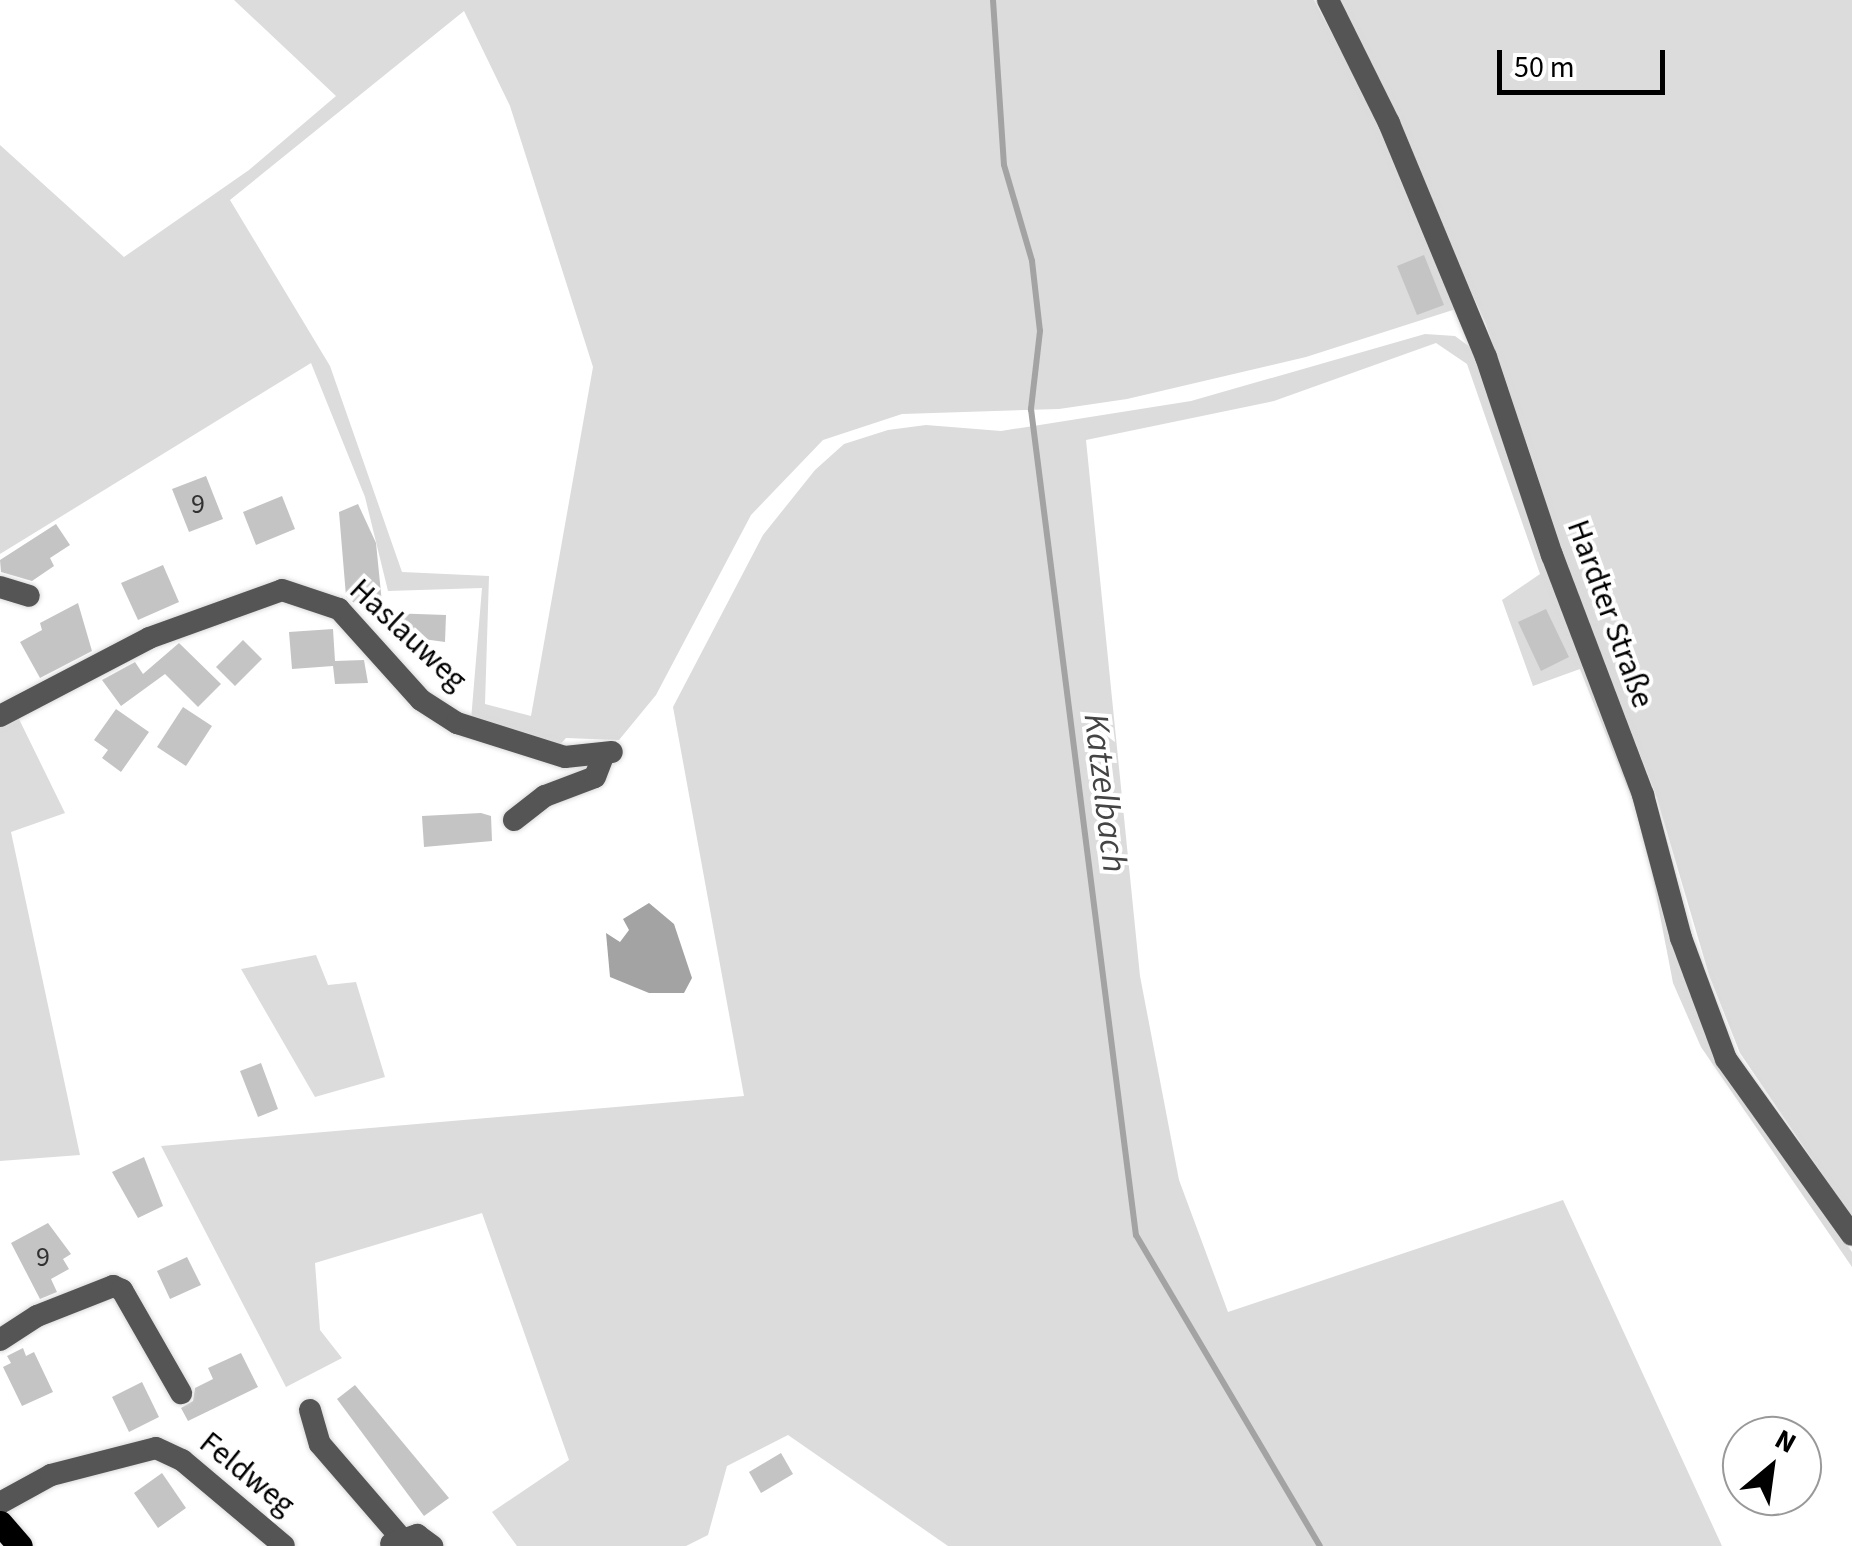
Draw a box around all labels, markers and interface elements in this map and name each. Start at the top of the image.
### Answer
scale bar [1502,30,1670,92]
text: 50 m [1514,46,1575,89]
house number: 9 [191,487,205,521]
street label: Hardter Straße [1558,515,1662,713]
street label: Haslauweg [341,571,475,699]
water label: Katzelbach [1074,711,1136,875]
house number: 9 [36,1240,50,1274]
north arrow [1722,1416,1822,1516]
text: N [1768,1420,1803,1464]
street label: Feldweg [192,1424,302,1524]

